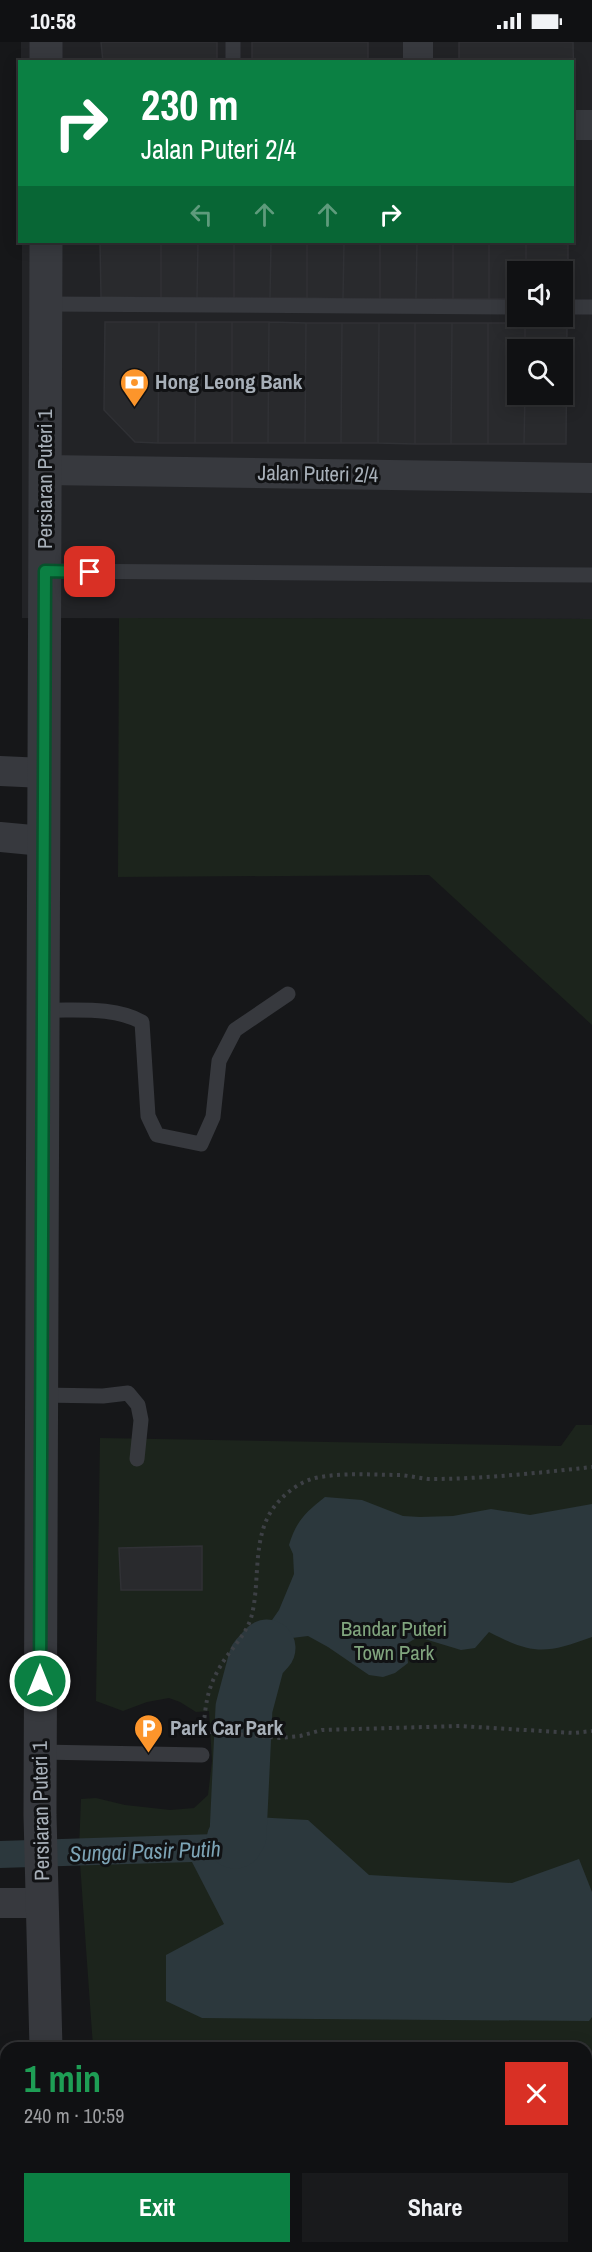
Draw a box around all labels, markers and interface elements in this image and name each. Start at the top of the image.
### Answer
text: 10:58 [30,6,76,36]
text: 230 m [141,77,239,133]
icon: right [42,84,120,162]
text: Jalan Puteri 2/4 [141,131,296,167]
icon: left [185,198,218,231]
icon: ahead [248,198,281,231]
icon: ahead [311,198,344,231]
icon: right [374,198,407,231]
map controls [507,261,573,405]
button: sound [507,261,573,327]
button: search [507,339,573,405]
bank icon: Hong Leong Bank [118,366,150,408]
place label: Hong Leong Bank [155,367,303,396]
street label: Persiaran Puteri 1 [30,409,59,549]
street label: Jalan Puteri 2/4 [257,458,379,489]
pin [64,546,115,597]
icon: arrive [73,555,106,588]
park label: Bandar Puteri Town Park [341,1614,447,1667]
position arrow [8,1649,72,1713]
parking icon: Park Car Park [133,1712,165,1754]
place label: Park Car Park [170,1713,283,1742]
street label: Persiaran Puteri 1 [25,1740,56,1881]
water label: Sungai Pasir Putih [69,1833,221,1869]
text: 1 min [24,2055,101,2103]
button: close [505,2062,568,2125]
text: 240 m · 10:59 [24,2102,124,2129]
button: Exit [24,2173,290,2242]
button: Share [302,2173,568,2242]

